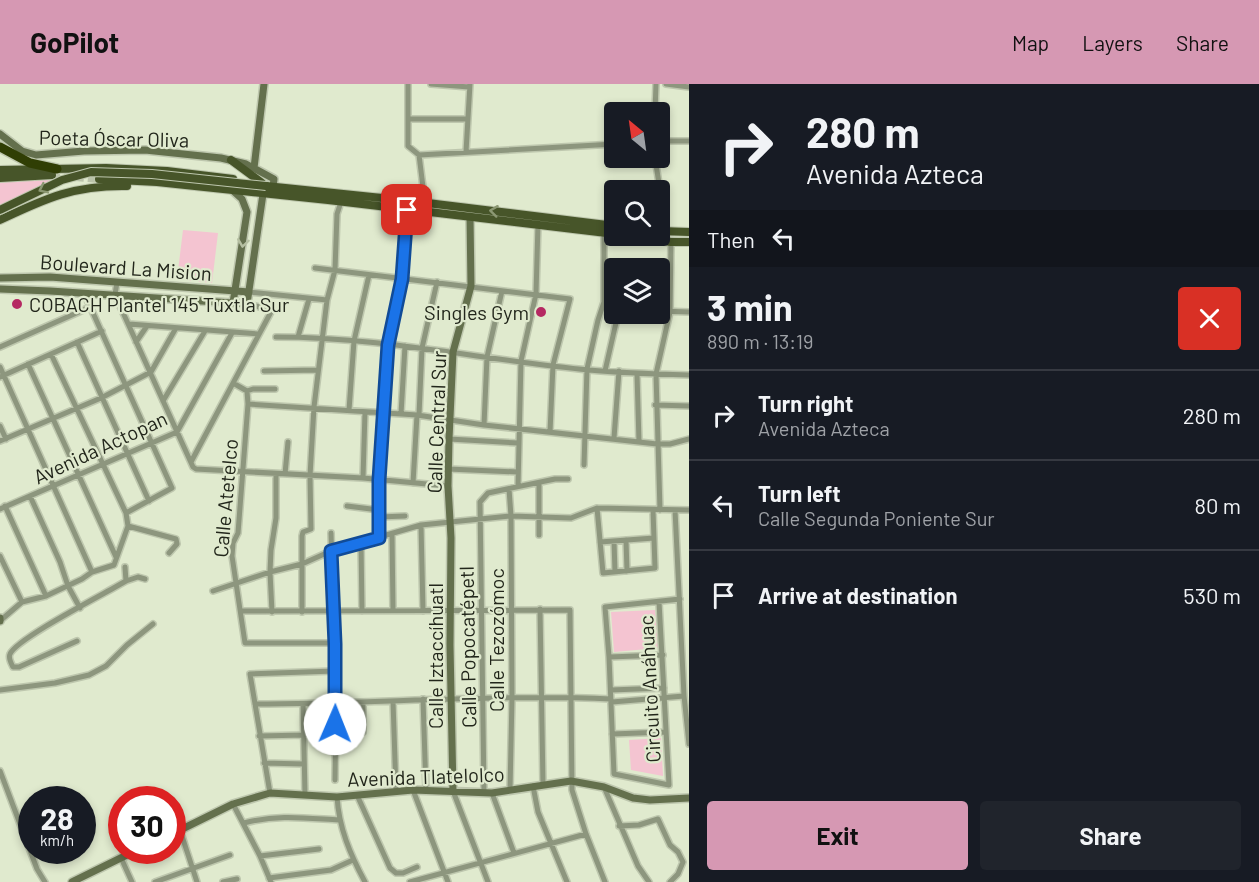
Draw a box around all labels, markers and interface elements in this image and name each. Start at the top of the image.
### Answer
text: GoPilot [30,25,119,59]
text: Map [1012,30,1049,55]
text: Layers [1082,30,1143,55]
text: Share [1176,30,1229,55]
north arrow [604,102,670,168]
map controls [604,102,670,324]
text: 280 m [806,106,920,156]
icon: right [707,108,785,186]
street label: Poeta Óscar Oliva [39,125,189,151]
text: Avenida Azteca [806,157,984,189]
button: search [604,180,670,246]
one-way arrow [39,182,50,193]
pin [381,184,432,235]
icon: arrive [390,193,423,226]
one-way arrow [490,205,499,218]
icon: left [767,222,800,255]
text: Then [707,226,755,252]
one-way arrow [237,238,249,247]
street label: Boulevard La Mision [39,249,213,285]
button: layers [604,258,670,324]
text: 3 min [707,285,793,328]
button: close [1178,287,1241,350]
place label: COBACH Plantel 145 Tuxtla Sur [29,292,289,316]
marker: COBACH Plantel 145 Tuxtla Sur [10,297,24,311]
place label: Singles Gym [424,300,529,324]
marker: Singles Gym [534,305,548,319]
text: 890 m · 13:19 [707,329,813,353]
street label: Calle Central Sur [422,350,450,494]
text: Turn right [758,390,853,416]
icon: right [707,399,740,432]
text: 280 m [1183,402,1241,428]
street label: Avenida Actopan [29,406,171,488]
text: Avenida Azteca [758,416,890,440]
street label: Calle Atetelco [208,438,242,558]
text: Turn left [758,480,841,506]
icon: left [707,489,740,522]
text: 80 m [1195,492,1241,518]
text: Calle Segunda Poniente Sur [758,506,995,530]
street label: Calle Popocatépetl [454,566,480,728]
street label: Calle Tezozómoc [484,568,508,712]
icon: arrive [707,579,740,612]
text: Arrive at destination [758,582,957,608]
text: 530 m [1183,582,1241,608]
street label: Calle Iztaccíhuatl [423,583,447,729]
street label: Circuito Anáhuac [633,615,665,763]
position arrow [303,692,367,756]
street label: Avenida Tlatelolco [347,761,505,791]
speed limit sign: 30 [108,786,186,864]
text: 28 [40,800,74,836]
button: Exit [707,801,968,870]
button: Share [980,801,1241,870]
text: km/h [40,831,74,849]

